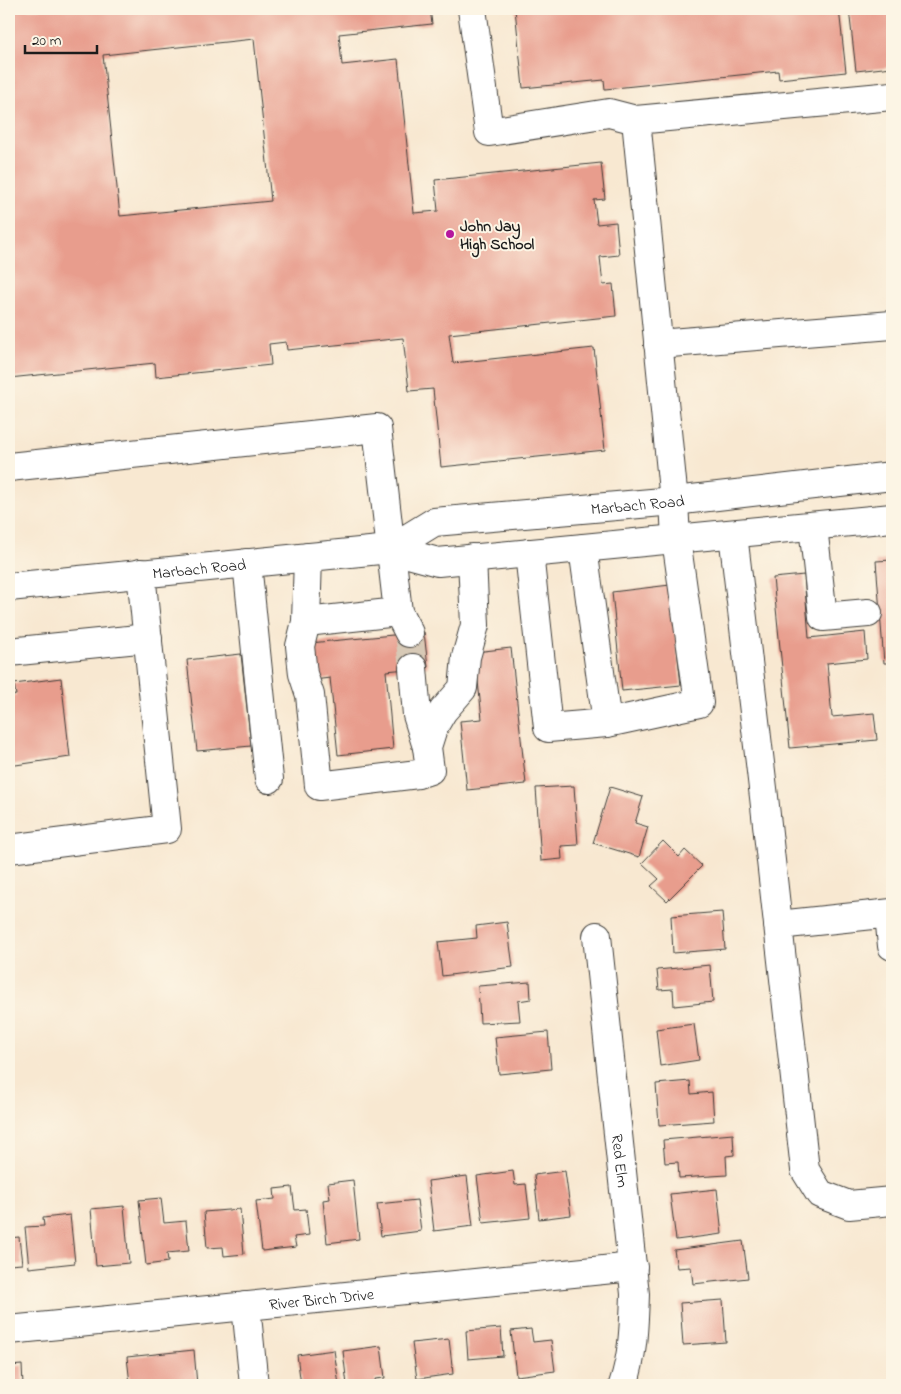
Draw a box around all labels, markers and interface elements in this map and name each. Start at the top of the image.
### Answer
scale bar [25,22,98,54]
text: 20 m [32,30,62,52]
place label: John Jay High School [460,215,534,258]
marker: John Jay High School [444,228,456,240]
street label: Marbach Road [590,490,686,522]
street label: Marbach Road [151,553,247,587]
street label: Red Elm [604,1133,634,1189]
street label: River Birch Drive [268,1283,376,1318]

